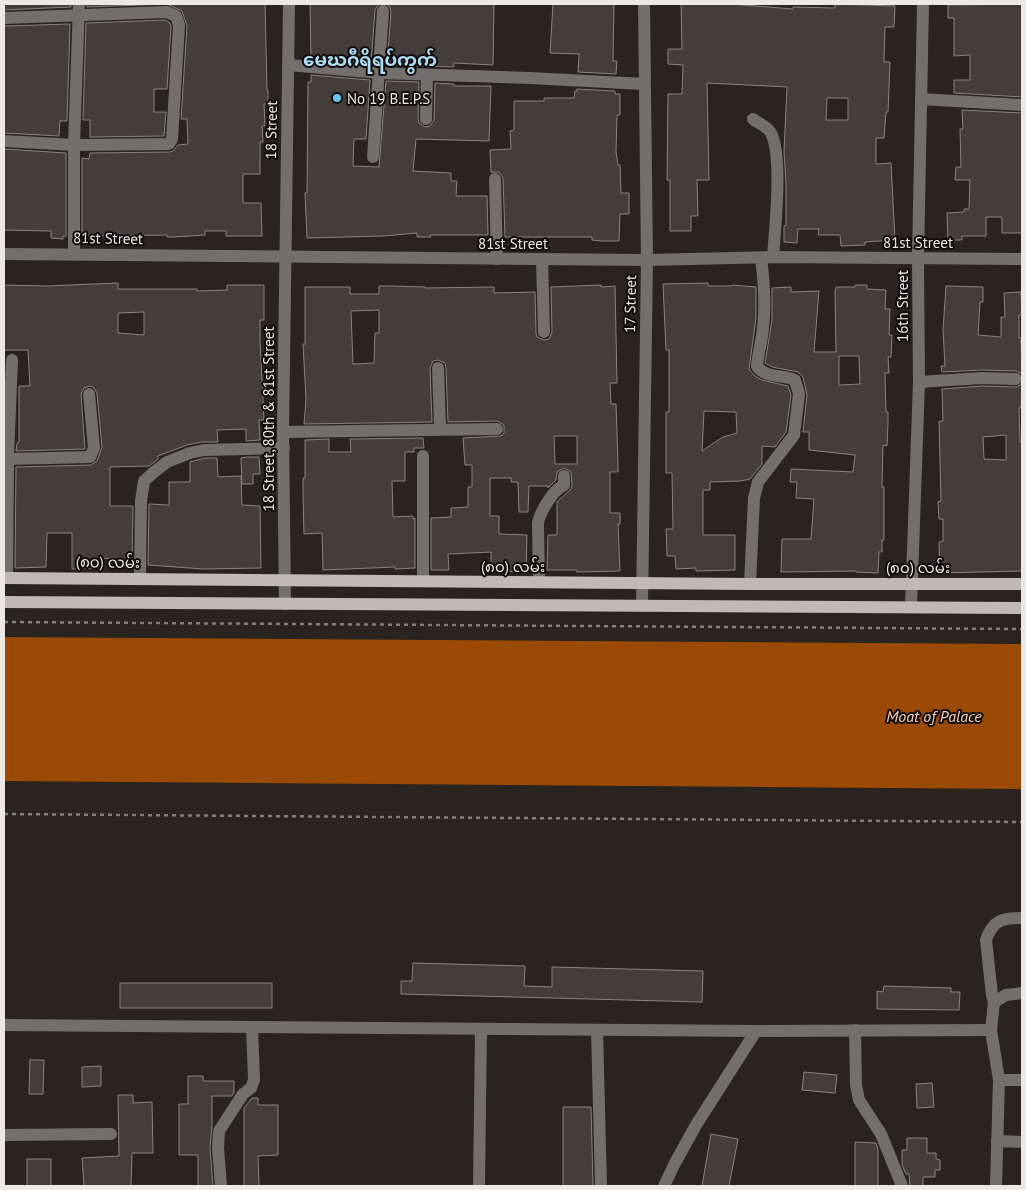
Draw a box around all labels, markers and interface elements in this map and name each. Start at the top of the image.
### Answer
district label: မေဃဂီရိရပ်ကွက် [303,48,437,74]
place label: No 19 B.E.P.S [347,89,430,108]
marker: No 19 B.E.P.S [331,92,343,104]
street label: 18 Street [261,101,281,159]
street label: 81st Street [73,228,143,248]
street label: 81st Street [883,233,953,252]
street label: 81st Street [478,234,548,253]
street label: 16th Street [893,270,912,342]
street label: 17 Street [620,275,640,333]
street label: 18 Street, 80th & 81st Street [259,326,278,512]
street label: (၈၀) လမ်း [76,552,140,572]
street label: (၈၀) လမ်း [481,557,545,576]
street label: (၈၀) လမ်း [886,558,950,577]
water label: Moat of Palace [886,706,982,726]

